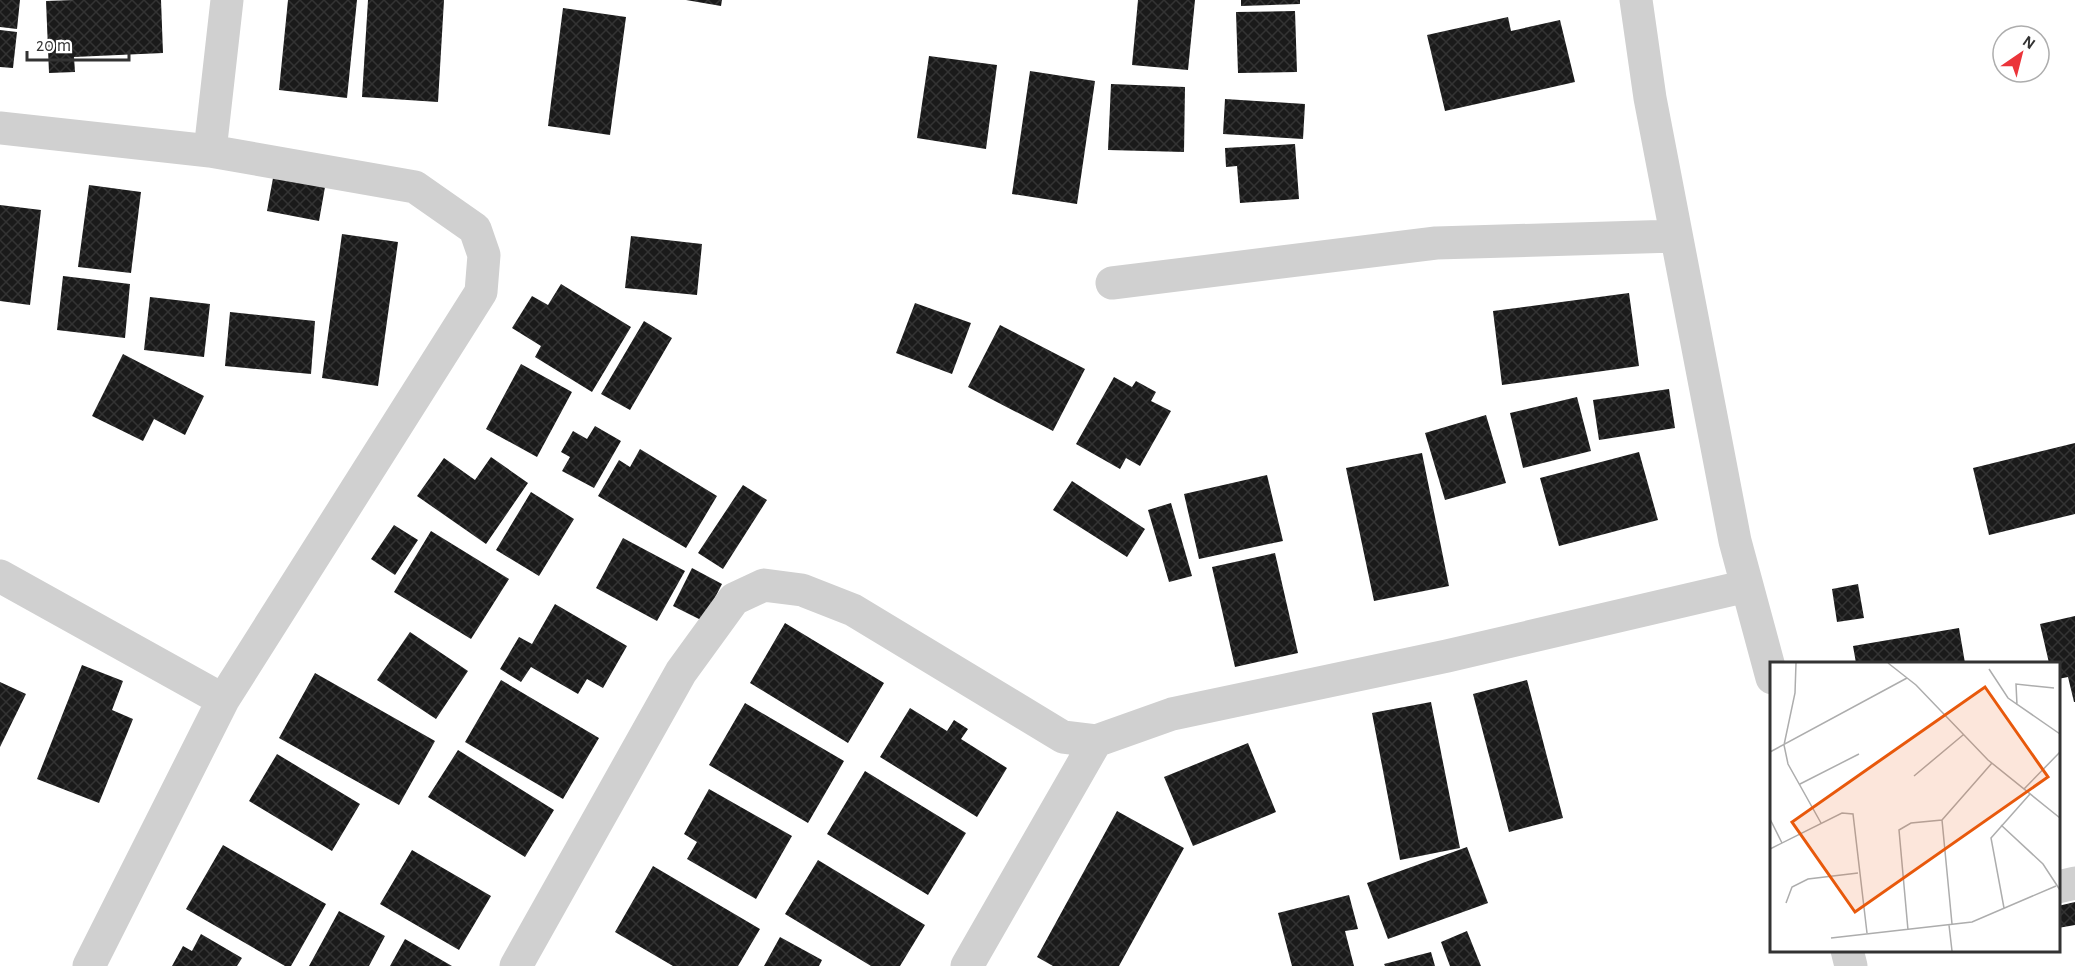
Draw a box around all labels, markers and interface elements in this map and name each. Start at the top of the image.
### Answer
scale bar [27,24,129,62]
north arrow [1991,24,2051,84]
text: N [2020,33,2038,52]
text: 20 m [36,37,71,55]
inset map [1770,662,2060,951]

